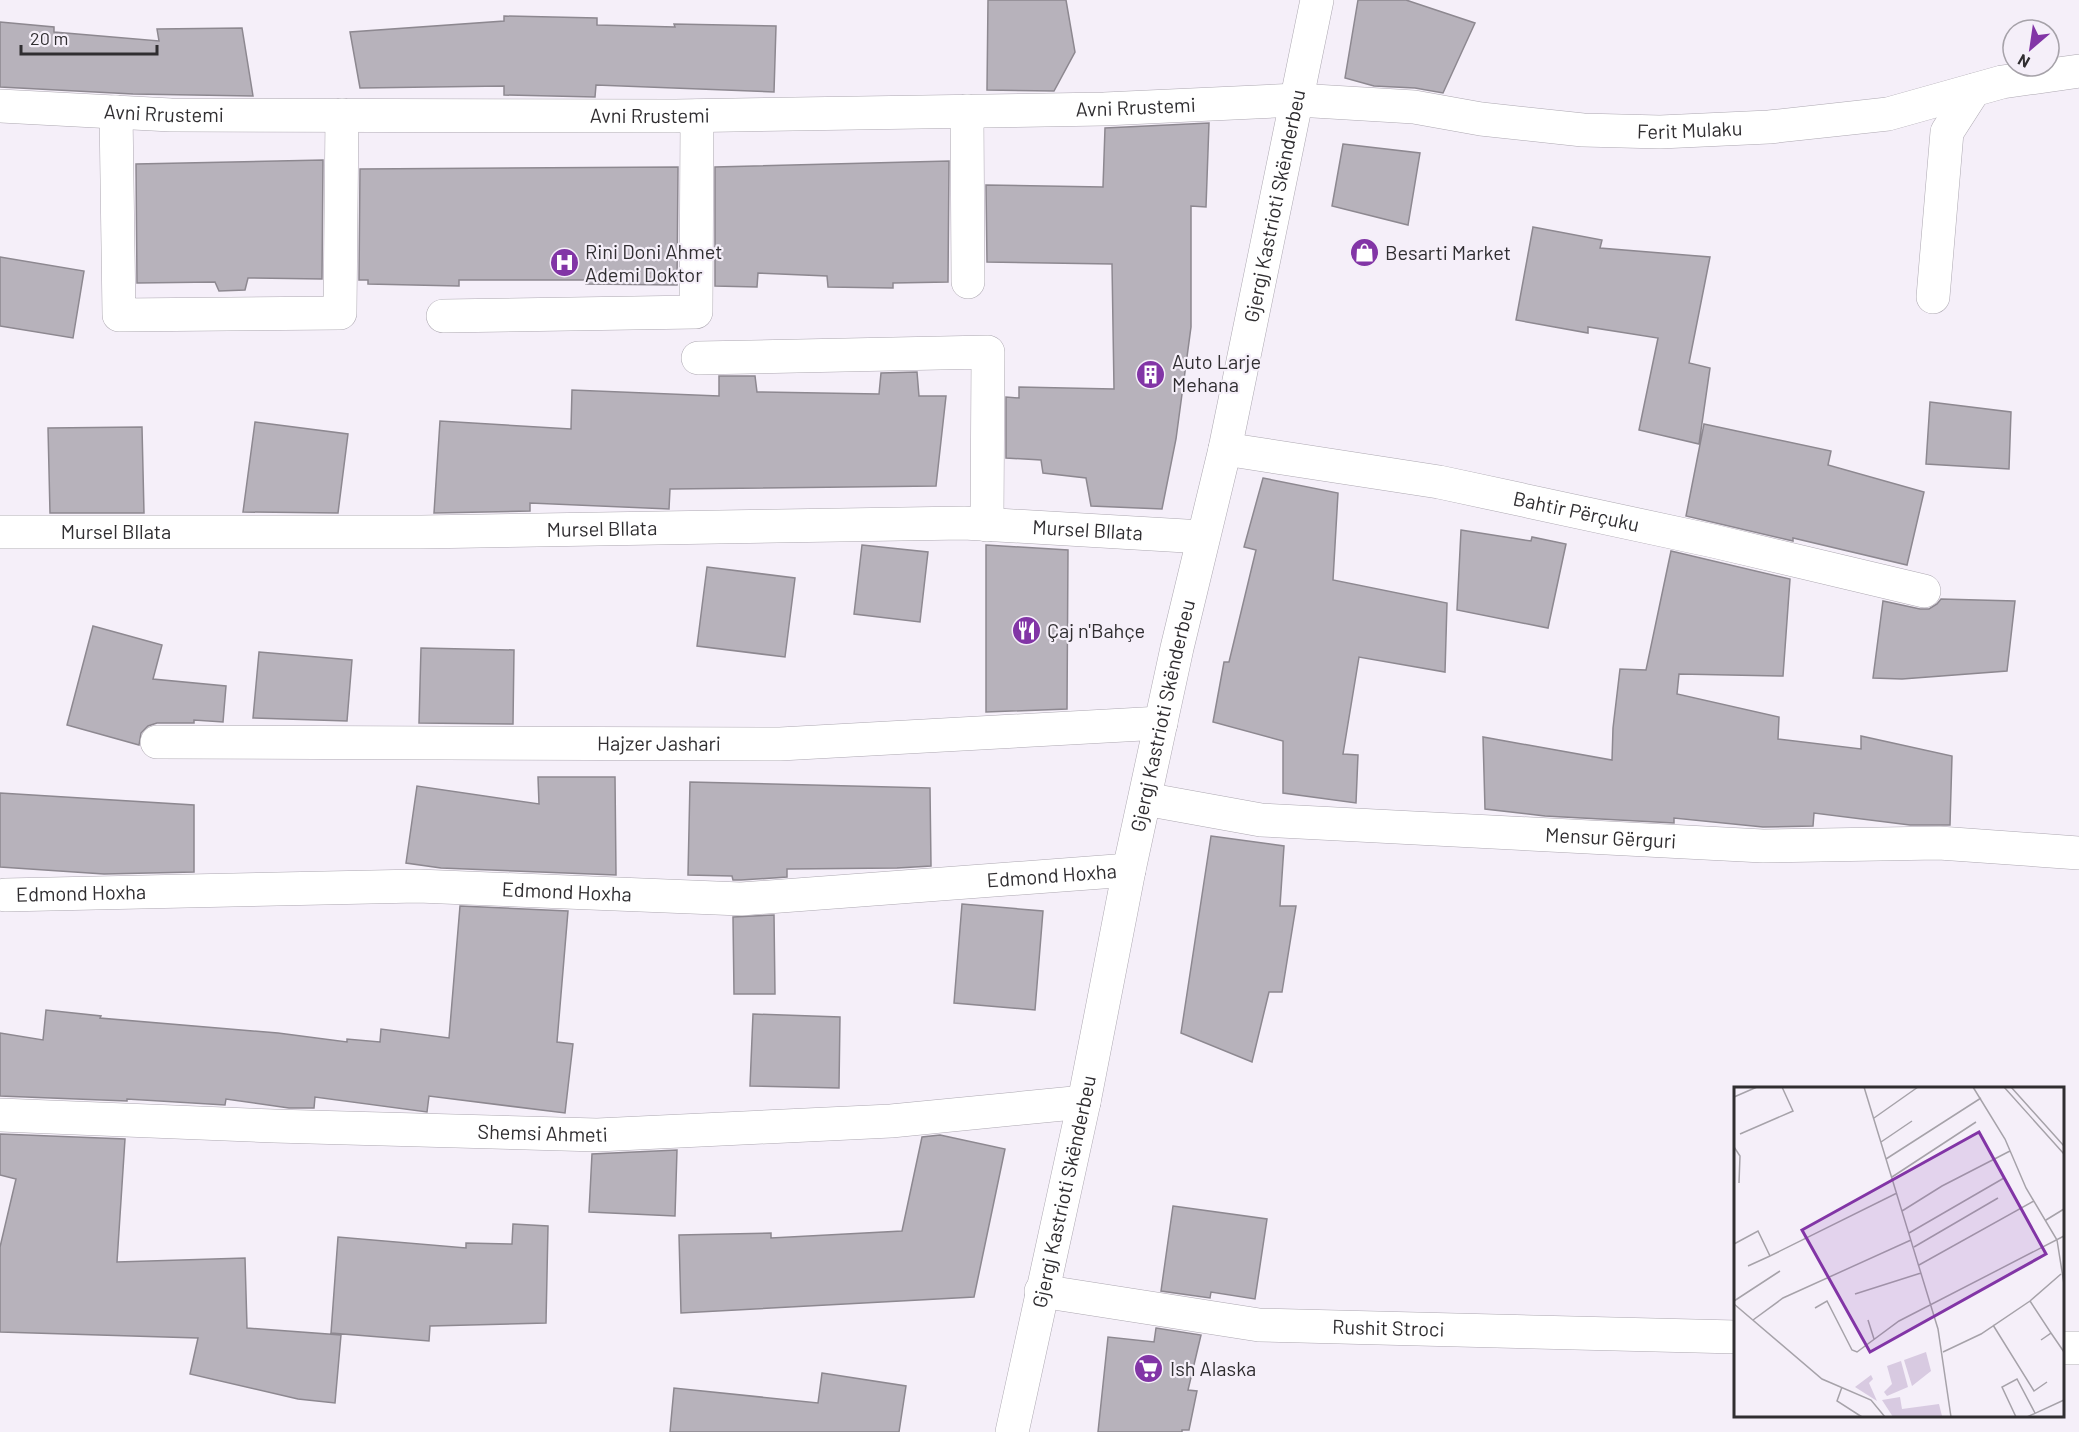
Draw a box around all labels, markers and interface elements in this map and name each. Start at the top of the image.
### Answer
scale bar [21,18,158,56]
north arrow [2001,18,2061,78]
text: 20 m [30,27,68,49]
text: N [2014,51,2033,72]
street label: Gjergj Kastrioti Skënderbeu [1238,87,1309,324]
street label: Avni Rrustemi [1075,92,1196,120]
street label: Avni Rrustemi [103,98,224,126]
street label: Avni Rrustemi [590,102,710,127]
street label: Ferit Mulaku [1637,115,1743,143]
shop icon: Besarti Market [1348,237,1380,269]
place label: Rini Doni Ahmet Ademi Doktor [585,239,722,286]
place label: Besarti Market [1385,240,1511,264]
hospital icon: Rini Doni Ahmet Ademi Doktor [548,247,580,279]
place label: Auto Larje Mehana [1172,349,1261,396]
building icon: Auto Larje Mehana [1135,358,1167,390]
street label: Bahtir Përçuku [1511,485,1642,536]
street label: Mursel Bllata [1032,514,1144,544]
street label: Mursel Bllata [546,515,657,541]
street label: Mursel Bllata [61,519,171,543]
street label: Gjergj Kastrioti Skënderbeu [1125,597,1199,834]
restaurant icon: Çaj n'Bahçe [1010,615,1042,647]
place label: Çaj n'Bahçe [1047,618,1145,642]
street label: Hajzer Jashari [597,730,721,755]
street label: Mensur Gërguri [1545,822,1677,852]
street label: Edmond Hoxha [986,858,1118,892]
street label: Edmond Hoxha [501,876,632,906]
street label: Edmond Hoxha [16,879,146,906]
street label: Gjergj Kastrioti Skënderbeu [1026,1073,1100,1310]
inset map [1734,1087,2064,1417]
street label: Shemsi Ahmeti [477,1119,608,1146]
street label: Rushit Stroci [1332,1314,1445,1341]
supermarket icon: Ish Alaska [1133,1353,1165,1385]
place label: Ish Alaska [1170,1356,1256,1380]

